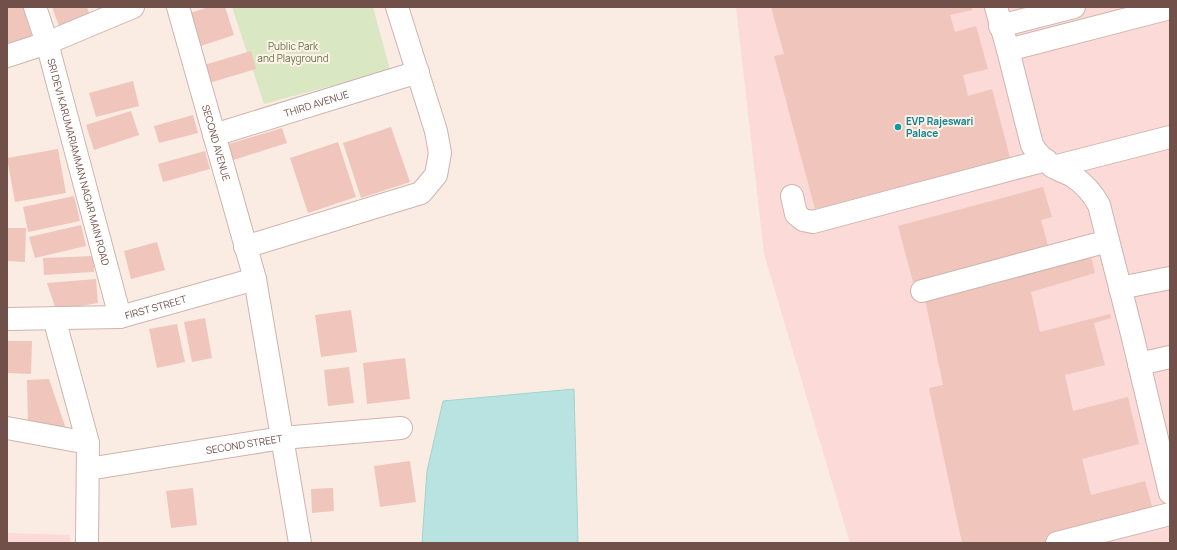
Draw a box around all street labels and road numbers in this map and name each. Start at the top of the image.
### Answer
street label: SRI DEVI KARUMARIAMMAN NAGAR MAIN ROAD [44,57,113,267]
street label: THIRD AVENUE [282,87,351,120]
street label: SECOND AVENUE [199,103,234,183]
street label: FIRST STREET [123,292,188,322]
street label: SECOND STREET [205,431,283,457]

